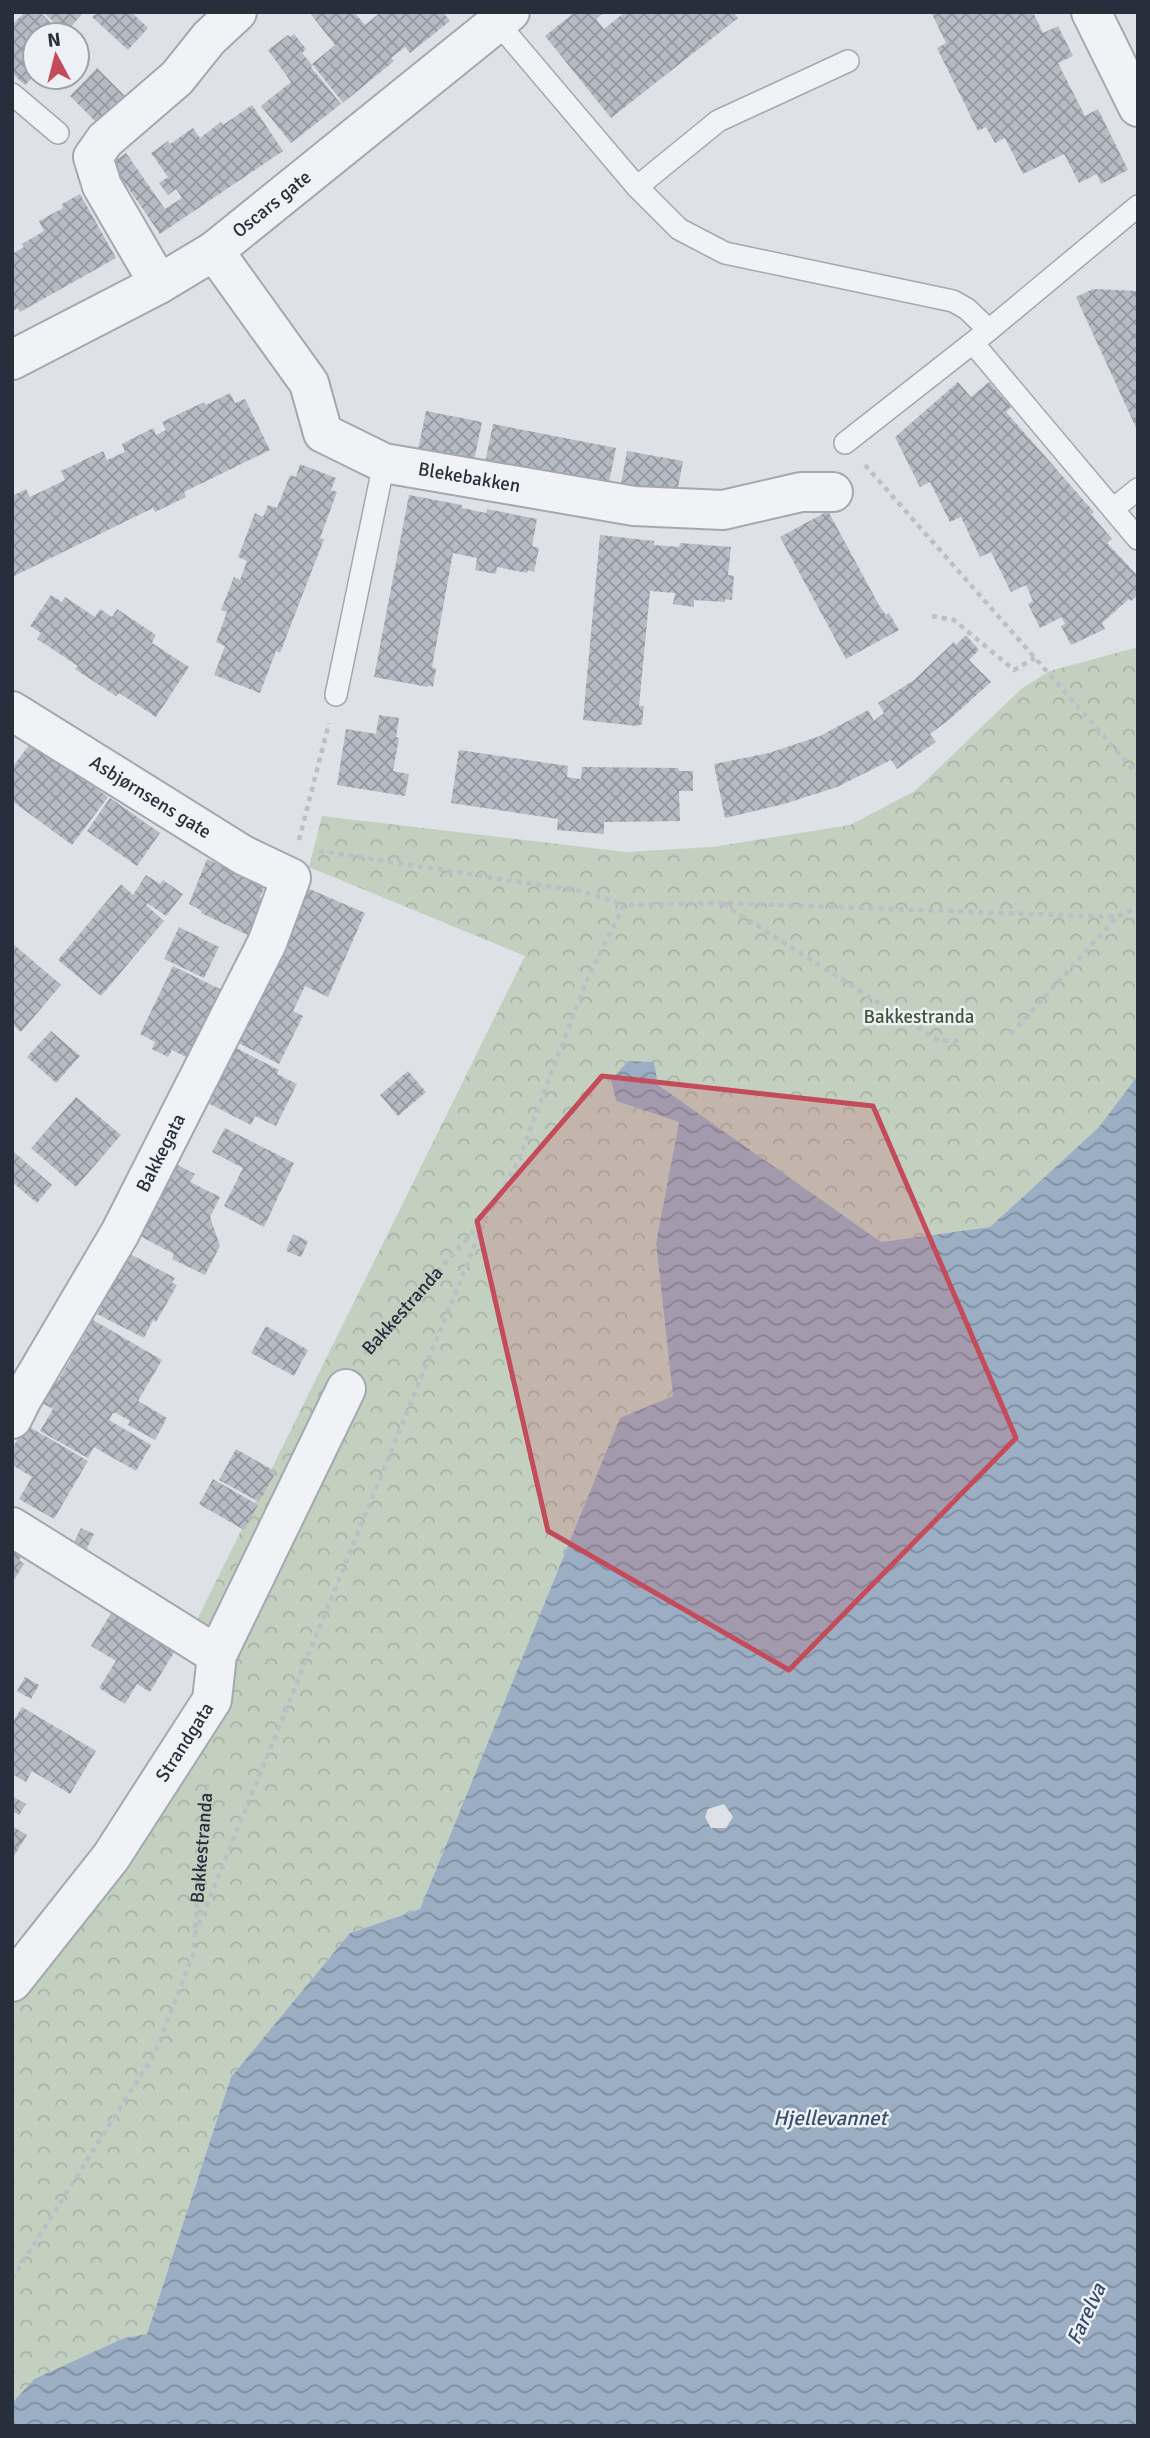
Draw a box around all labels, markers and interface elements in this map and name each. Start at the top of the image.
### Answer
north arrow [21,21,91,91]
text: N [46,27,62,53]
street label: Oscars gate [228,165,316,243]
street label: Blekebakken [416,457,522,498]
street label: Asbjørnsens gate [85,750,216,844]
park label: Bakkestranda [864,1005,974,1029]
street label: Bakkegata [131,1110,191,1196]
street label: Bakkestranda [357,1261,448,1360]
street label: Strandgata [150,1698,219,1786]
street label: Bakkestranda [185,1792,218,1904]
water label: Hjellevannet [773,2105,889,2131]
water label: Farelva [1061,2278,1112,2349]

